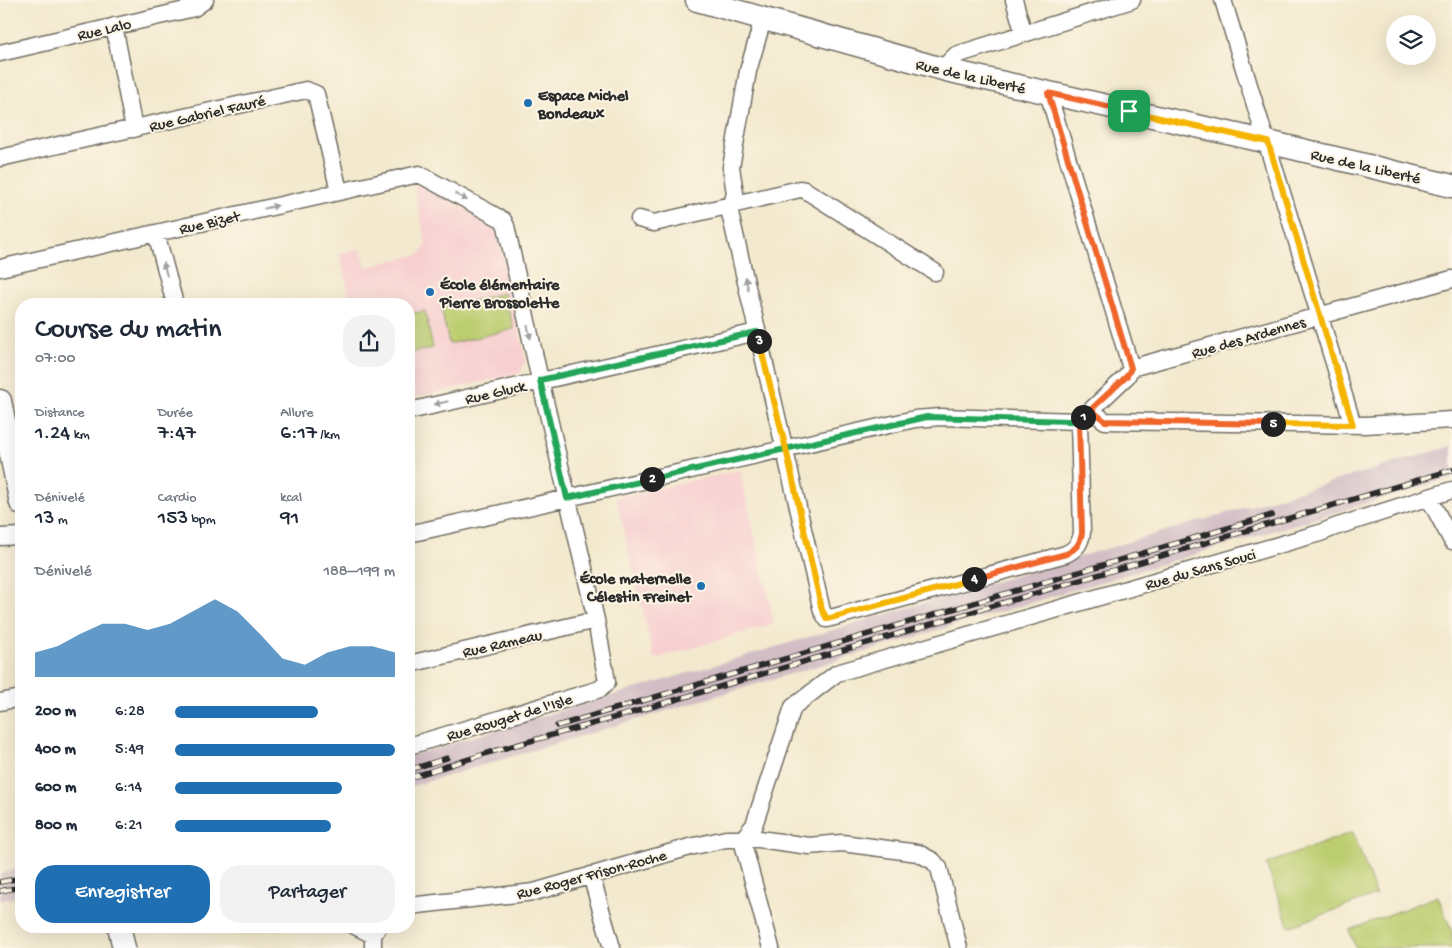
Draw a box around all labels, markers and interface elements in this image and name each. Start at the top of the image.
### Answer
map controls [1386,15,1436,65]
button: layers [1386,15,1436,65]
street label: Rue Lalo [76,16,133,47]
street label: Rue de la Liberté [913,57,1028,100]
place label: Espace Michel Bondeaux [537,88,629,125]
pin [1108,90,1150,132]
street label: Rue Gabriel Fauré [148,93,268,138]
marker: Espace Michel Bondeaux [522,97,534,109]
icon: arrive [1115,97,1143,125]
street label: Rue de la Liberté [1308,147,1423,190]
one-way arrow [454,193,469,201]
one-way arrow [264,203,279,211]
street label: Rue Bizet [178,208,243,241]
one-way arrow [161,261,169,276]
place label: École élémentaire Pierre Brossolette [439,276,560,314]
one-way arrow [742,276,750,292]
marker: École élémentaire Pierre Brossolette [424,286,436,298]
text: Course du matin [35,314,222,347]
street label: Rue des Ardennes [1190,314,1309,365]
button: share [343,315,395,367]
one-way arrow [525,324,533,339]
pin: 3 [746,328,772,354]
text: 3 [756,333,763,350]
text: 07:00 [35,350,76,369]
street label: Rue Gluck [464,378,530,411]
one-way arrow [434,399,449,407]
pin: 1 [1070,404,1096,430]
text: Distance [35,405,84,422]
text: Durée [158,405,193,422]
text: Allure [280,405,314,422]
text: 1 [1081,409,1086,426]
pin: 5 [1260,412,1286,436]
text: 5 [1270,416,1277,433]
text: 1.24 [35,422,70,447]
text: 7:47 [158,422,196,447]
text: 6:17 [280,422,317,447]
text: km [70,427,90,444]
text: /km [317,427,340,444]
pin: 2 [640,466,664,492]
text: 2 [649,471,656,488]
text: Dénivelé [35,490,85,507]
text: Cardio [158,490,196,507]
text: kcal [280,490,302,507]
text: 13 [35,507,54,532]
text: 153 [158,507,188,532]
text: 91 [280,507,299,532]
text: m [54,512,68,529]
text: bpm [188,512,216,529]
street label: Rue du Sans Souci [1143,546,1259,596]
text: Dénivelé [35,563,92,582]
text: 188–199 m [324,563,395,582]
pin: 4 [962,566,986,592]
place label: École maternelle Célestin Freinet [580,570,692,608]
text: 4 [971,571,978,588]
marker: École maternelle Célestin Freinet [695,580,707,592]
street label: Rue Rameau [461,627,545,664]
street label: Rue Rouget de l'Isle [445,691,576,747]
text: 200 m [35,703,76,722]
text: 6:28 [115,703,145,722]
text: 400 m [35,741,76,760]
text: 5:49 [115,741,144,760]
text: 600 m [35,779,76,798]
text: 6:14 [115,779,142,798]
text: 800 m [35,817,77,836]
text: 6:21 [115,817,142,836]
street label: Rue Roger Frison-Roche [515,847,670,906]
button: Enregistrer [35,865,210,923]
button: Partager [220,865,395,923]

